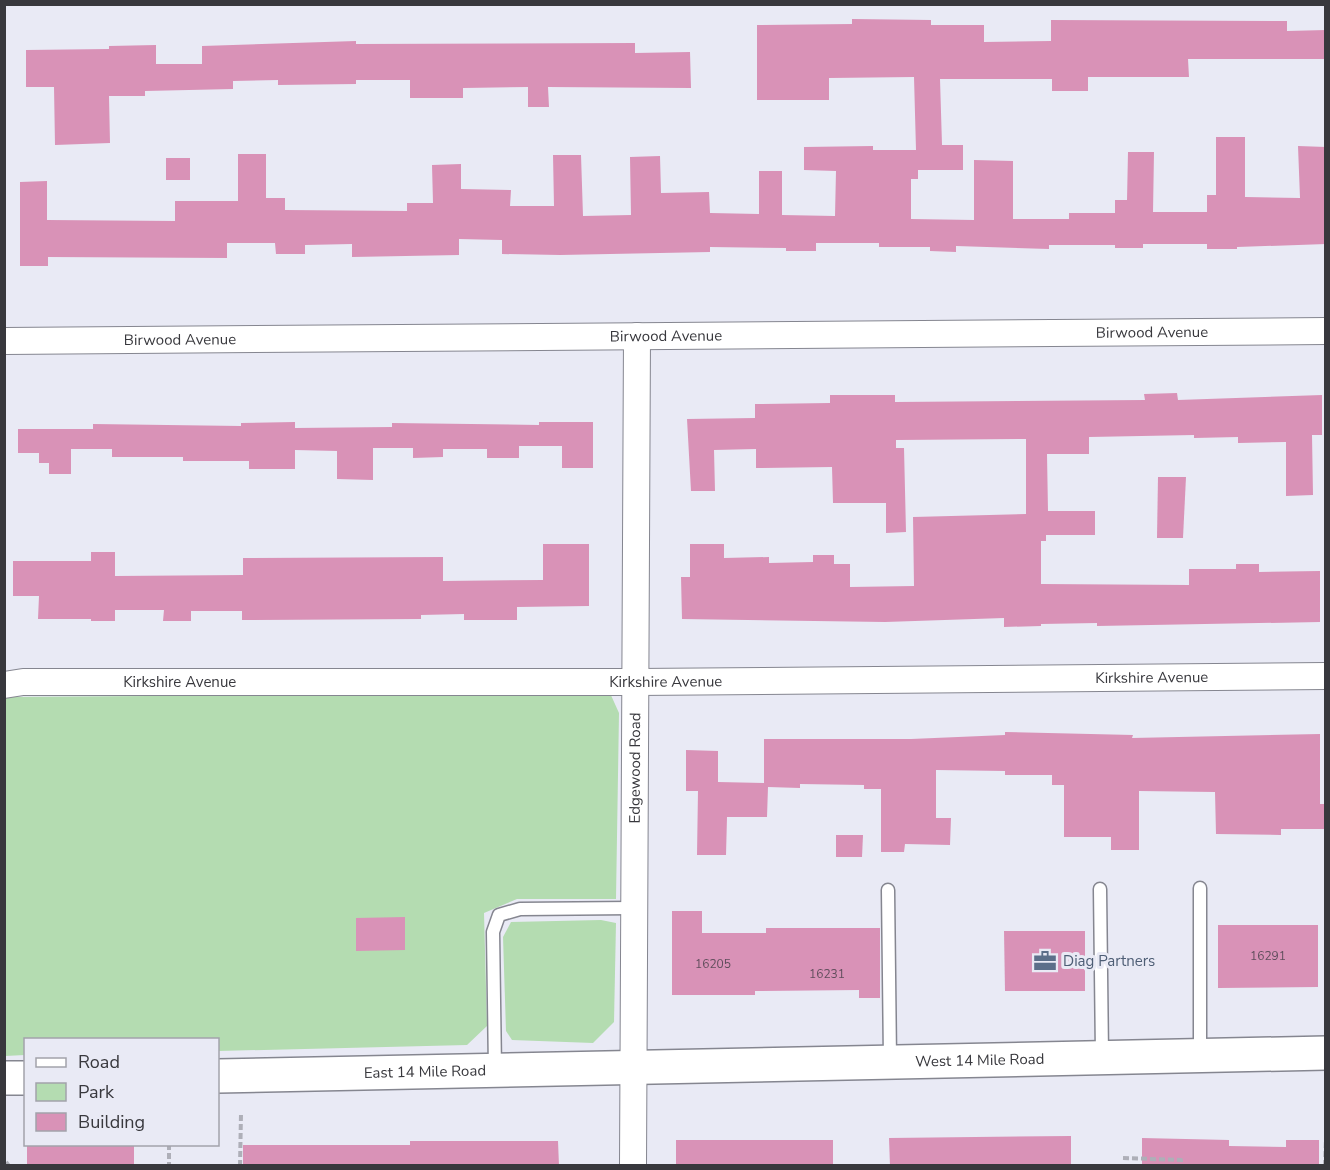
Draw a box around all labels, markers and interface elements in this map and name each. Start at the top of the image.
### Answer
street label: Birwood Avenue [1096,322,1208,343]
street label: Birwood Avenue [610,326,722,346]
street label: Birwood Avenue [124,329,236,350]
street label: Kirkshire Avenue [1095,667,1208,688]
street label: Kirkshire Avenue [609,671,722,692]
street label: Kirkshire Avenue [123,672,236,692]
street label: Edgewood Road [625,713,645,823]
office icon: Diag Partners [1032,948,1058,974]
house number: 16291 [1250,948,1286,964]
place label: Diag Partners [1063,951,1155,971]
house number: 16205 [695,956,731,972]
house number: 16231 [809,966,845,982]
legend [24,1038,219,1146]
street label: West 14 Mile Road [915,1049,1045,1072]
text: Road [78,1050,120,1074]
street label: East 14 Mile Road [364,1060,486,1083]
text: Park [78,1080,115,1104]
text: Building [78,1110,145,1134]

